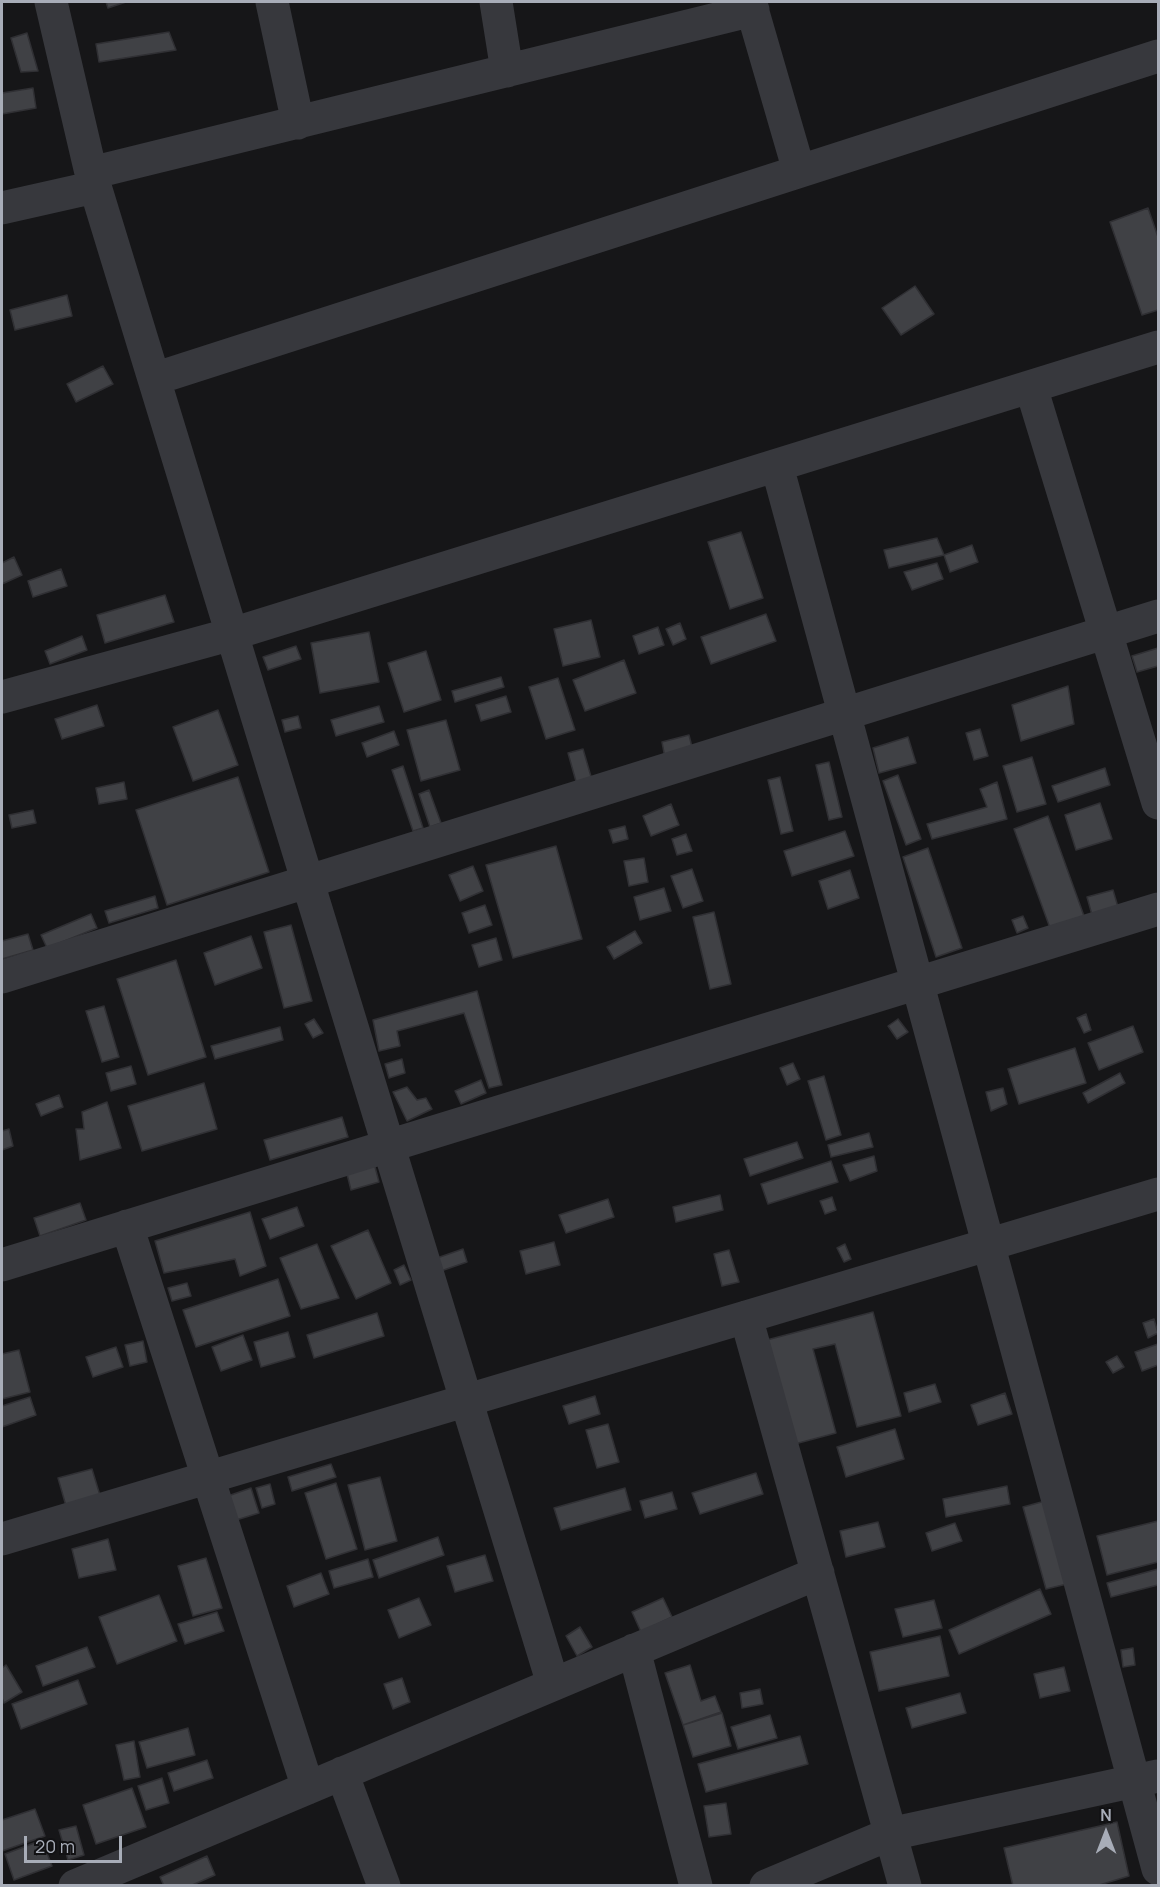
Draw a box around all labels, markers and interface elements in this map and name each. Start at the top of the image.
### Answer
north arrow [1076,1803,1136,1863]
text: N [1100,1804,1112,1826]
scale bar [27,1824,124,1862]
text: 20 m [35,1834,75,1858]

